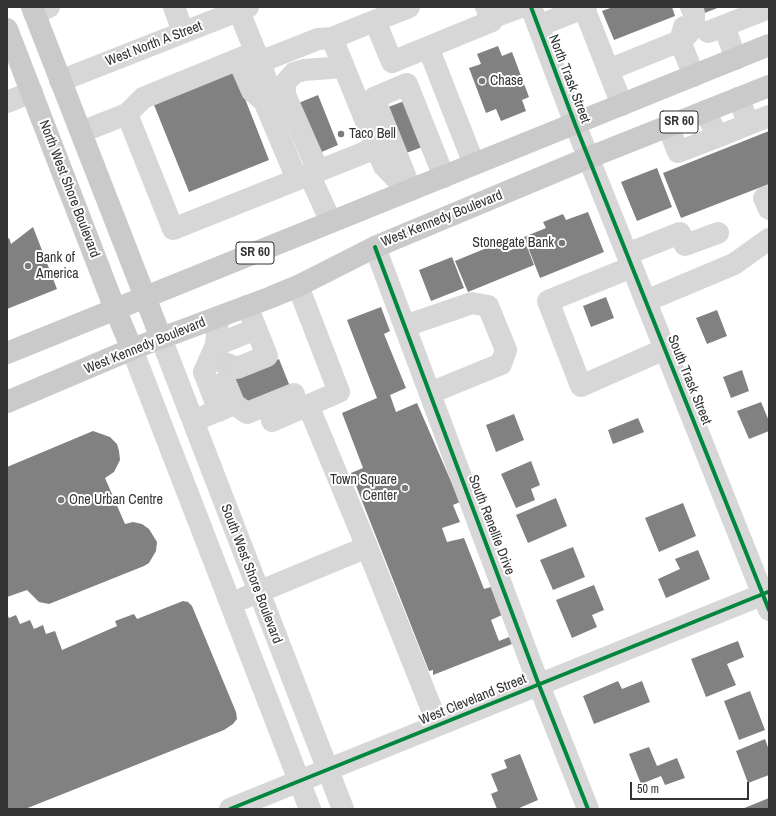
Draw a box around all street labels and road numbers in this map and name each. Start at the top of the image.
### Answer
street label: West North A Street [103,18,205,70]
street label: North Trask Street [544,32,594,126]
road number: SR 60 [660,111,698,133]
street label: North West Shore Boulevard [35,118,103,260]
street label: West Kennedy Boulevard [379,187,505,251]
road number: SR 60 [236,242,274,264]
street label: West Kennedy Boulevard [82,314,208,378]
street label: South Trask Street [663,333,715,427]
street label: South Renellie Drive [464,473,518,577]
street label: South West Shore Boulevard [217,502,285,646]
street label: West Cleveland Street [417,671,529,729]

